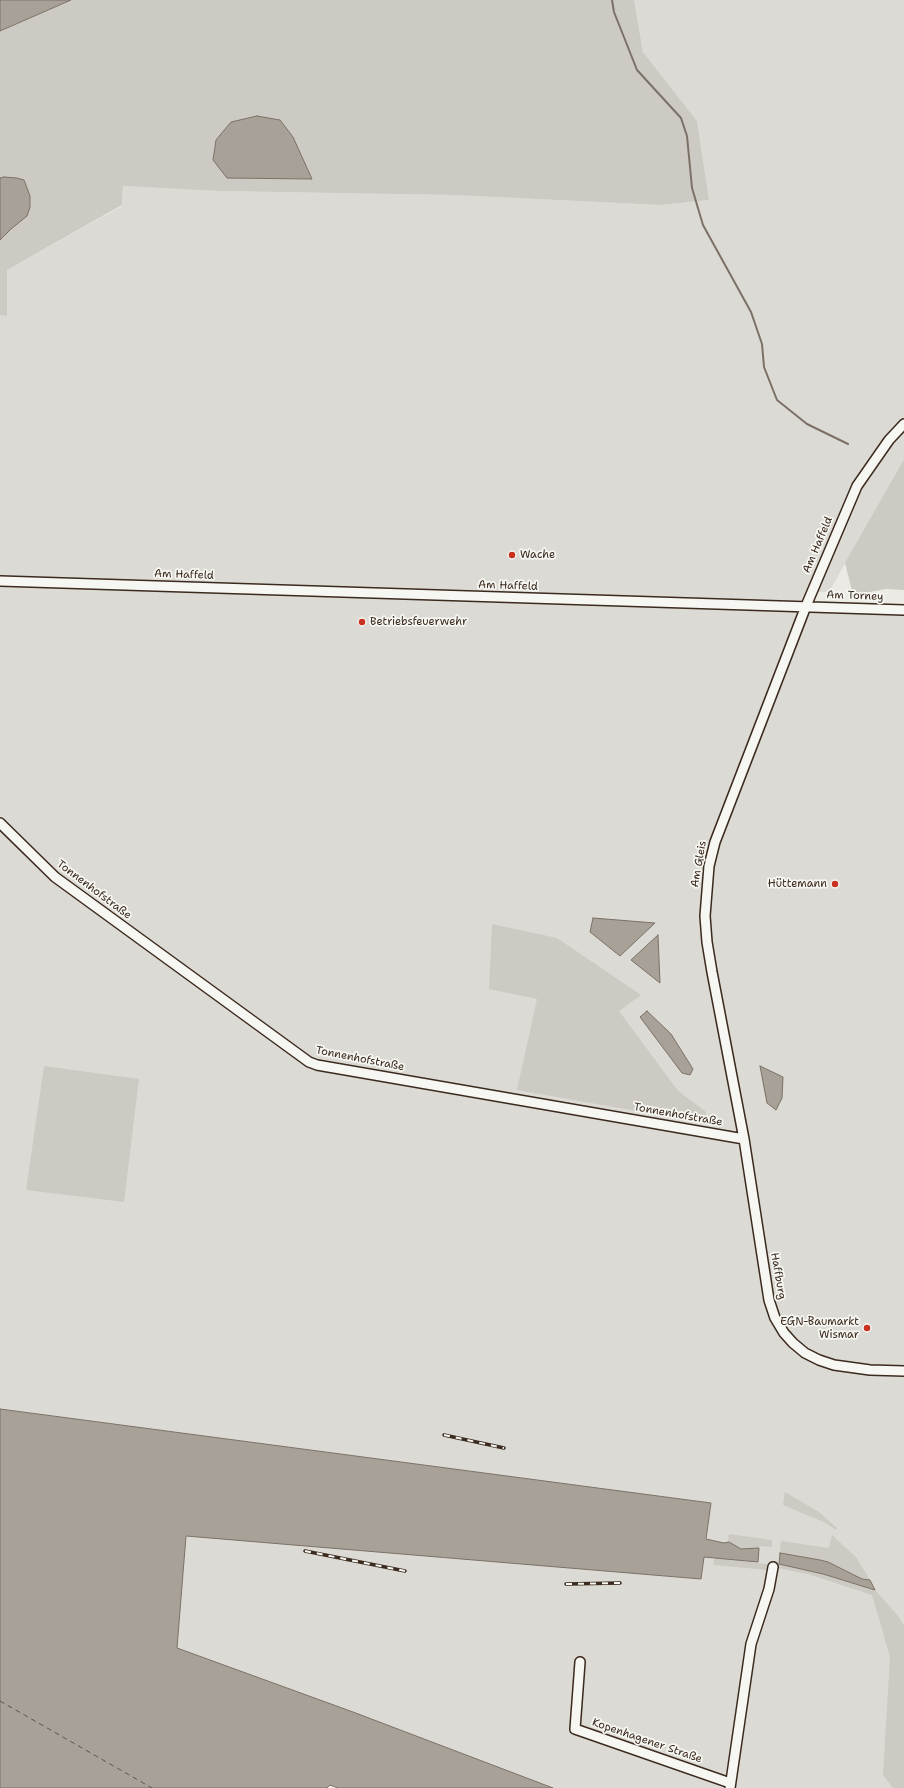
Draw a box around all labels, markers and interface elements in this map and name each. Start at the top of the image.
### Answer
street label: Am Haffeld [800,515,836,575]
place label: Wache [520,548,555,562]
marker: Wache [507,550,517,560]
street label: Am Haffeld [154,567,214,583]
street label: Am Haffeld [478,578,538,594]
street label: Am Torney [826,588,884,604]
place label: Betriebsfeuerwehr [370,615,467,629]
marker: Betriebsfeuerwehr [357,617,367,627]
street label: Am Gleis [688,840,710,888]
street label: Tonnenhofstraße [54,858,134,922]
place label: Hüttemann [768,877,827,891]
marker: Hüttemann [830,879,840,889]
street label: Tonnenhofstraße [315,1044,405,1074]
street label: Tonnenhofstraße [633,1101,723,1129]
street label: Haffburg [767,1252,789,1300]
place label: EGN-Baumarkt Wismar [780,1315,859,1341]
marker: EGN-Baumarkt Wismar [862,1323,872,1333]
street label: Kopenhagener Straße [590,1716,704,1766]

